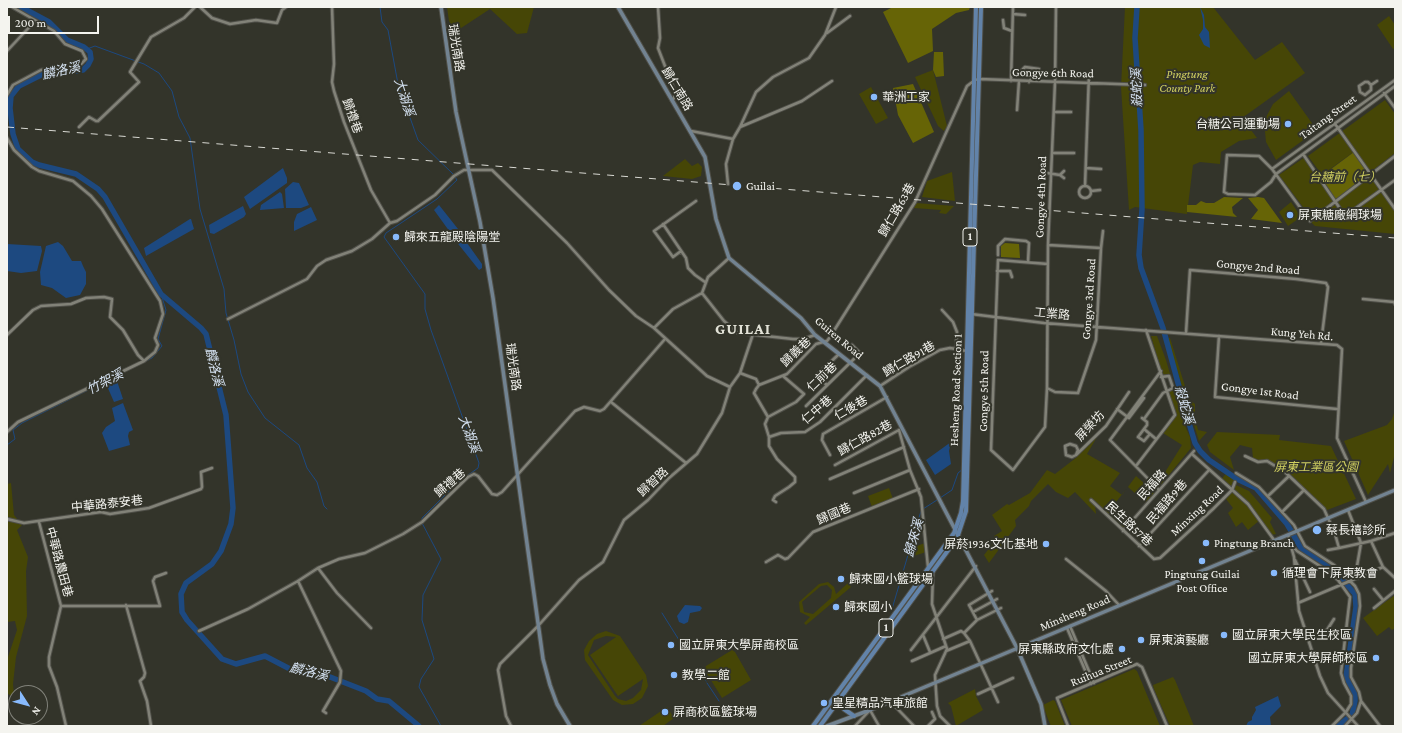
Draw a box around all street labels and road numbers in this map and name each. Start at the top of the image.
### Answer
street label: 瑞光南路 [445,23,467,73]
street label: 歸仁南路 [658,65,696,113]
street label: Gongye 6th Road [1012,65,1094,81]
street label: Taitang Street [1297,92,1359,142]
street label: 歸禮巷 [339,97,365,135]
street label: Gongye 4th Road [1032,156,1050,238]
street label: 歸仁路63巷 [876,181,918,239]
road number: 1 [963,228,977,246]
street label: Gongye 2nd Road [1216,256,1300,278]
street label: Gongye 3rd Road [1079,258,1099,340]
street label: 工業路 [1033,305,1071,323]
street label: Guiren Road [812,313,866,363]
street label: Kung Yeh Rd. [1270,324,1334,344]
street label: 歸義巷 [778,334,814,370]
street label: Hesheng Road Section 1 [947,334,965,446]
street label: 歸仁路91巷 [880,338,938,380]
street label: 瑞光南路 [503,342,523,392]
street label: Gongye 5th Road [976,350,992,432]
street label: 仁前巷 [804,359,840,395]
street label: Gongye 1st Road [1220,379,1300,403]
street label: 仁中巷 [799,393,835,427]
street label: 仁後巷 [832,393,870,423]
street label: 屏榮坊 [1072,408,1108,444]
street label: 歸仁路82巷 [835,417,895,459]
street label: 歸智路 [635,464,671,500]
street label: 歸禮巷 [432,466,468,500]
street label: 民福路 [1135,467,1169,503]
street label: 民福路9巷 [1144,477,1190,527]
street label: Minxing Road [1168,483,1226,539]
street label: 中華路泰安巷 [70,493,144,515]
street label: 民生路57巷 [1103,499,1155,549]
street label: 歸國巷 [815,500,853,528]
street label: 中華路農田巷 [43,525,75,599]
street label: Minsheng Road [1038,592,1112,634]
road number: 1 [879,619,893,637]
street label: Ruihua Street [1068,652,1134,690]

